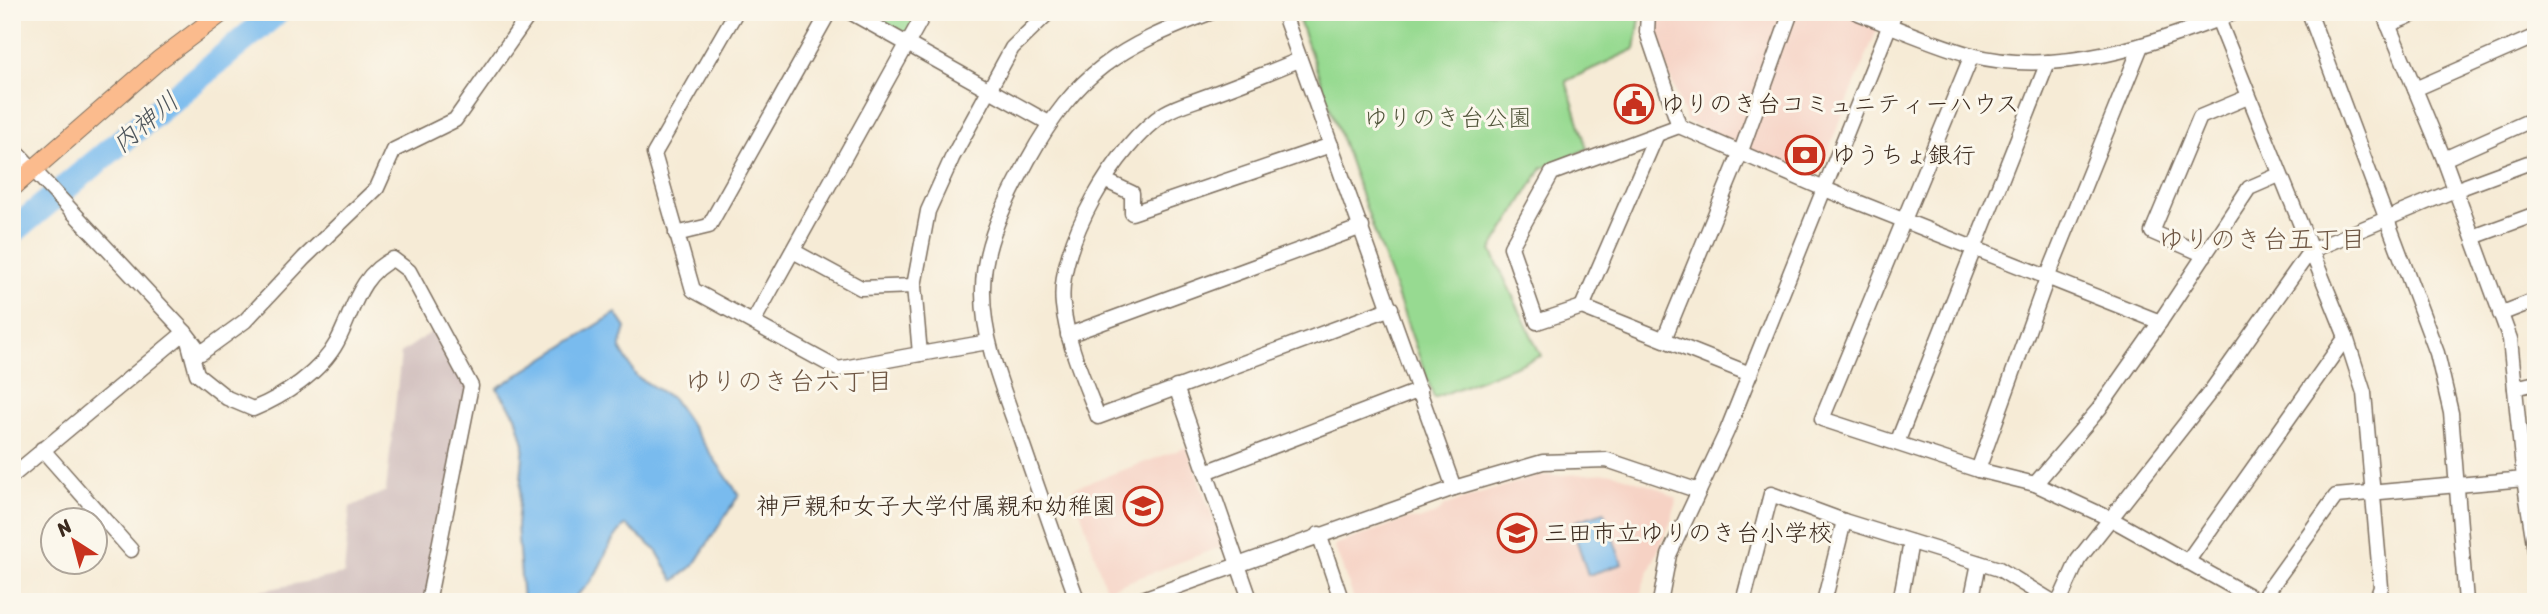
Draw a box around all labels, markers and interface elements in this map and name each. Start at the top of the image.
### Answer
water label: 内神川 [100,79,190,165]
public building icon: ゆりのき台コミュニティーハウス [1613,83,1655,125]
place label: ゆりのき台コミュニティーハウス [1661,83,2020,125]
park label: ゆりのき台公園 [1364,97,1532,139]
bank icon: ゆうちょ銀行 [1784,134,1826,176]
place label: ゆうちょ銀行 [1832,134,1976,176]
district label: ゆりのき台五丁目 [2158,216,2366,262]
district label: ゆりのき台六丁目 [685,358,893,404]
place label: 神戸親和女子大学付属親和幼稚園 [756,485,1116,527]
school or university icon: 神戸親和女子大学付属親和幼稚園 [1122,485,1164,527]
north arrow [38,505,108,576]
text: N [48,510,80,545]
school or university icon: 三田市立ゆりのき台小学校 [1496,512,1538,554]
place label: 三田市立ゆりのき台小学校 [1544,512,1832,554]

